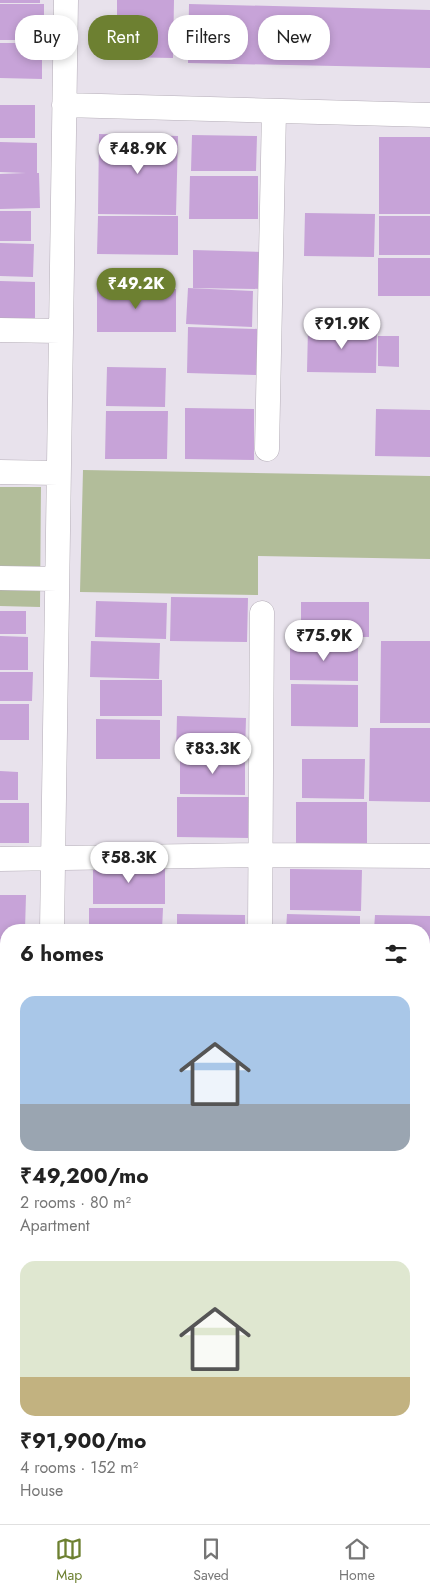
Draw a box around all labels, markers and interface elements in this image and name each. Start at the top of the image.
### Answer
chip: Buy [15,15,78,60]
chip: Rent [88,15,158,60]
chip: Filters [168,15,248,60]
chip: New [258,15,330,60]
pin: ₹48.9K [97,132,179,175]
text: ₹48.9K [109,137,167,160]
pin: ₹49.2K [95,268,177,310]
text: ₹49.2K [108,272,164,295]
pin: ₹91.9K [301,308,383,350]
text: ₹91.9K [314,312,370,335]
pin: ₹75.9K [283,620,365,662]
text: ₹75.9K [296,624,352,647]
pin: ₹83.3K [172,732,254,775]
text: ₹83.3K [185,737,241,760]
pin: ₹58.3K [88,842,170,884]
text: ₹58.3K [101,846,157,869]
text: 6 homes [20,939,104,969]
icon: filters [382,940,410,968]
icon: home [170,1029,260,1119]
text: ₹49,200/mo [20,1161,149,1191]
text: 2 rooms · 80 m² [20,1191,131,1214]
text: Apartment [20,1214,90,1237]
icon: home [170,1294,260,1384]
text: ₹91,900/mo [20,1426,146,1456]
text: 4 rooms · 152 m² [20,1456,138,1479]
text: House [20,1479,63,1502]
tab: Map [55,1535,83,1585]
tab: Saved [193,1535,229,1585]
tab: Home [339,1535,375,1585]

